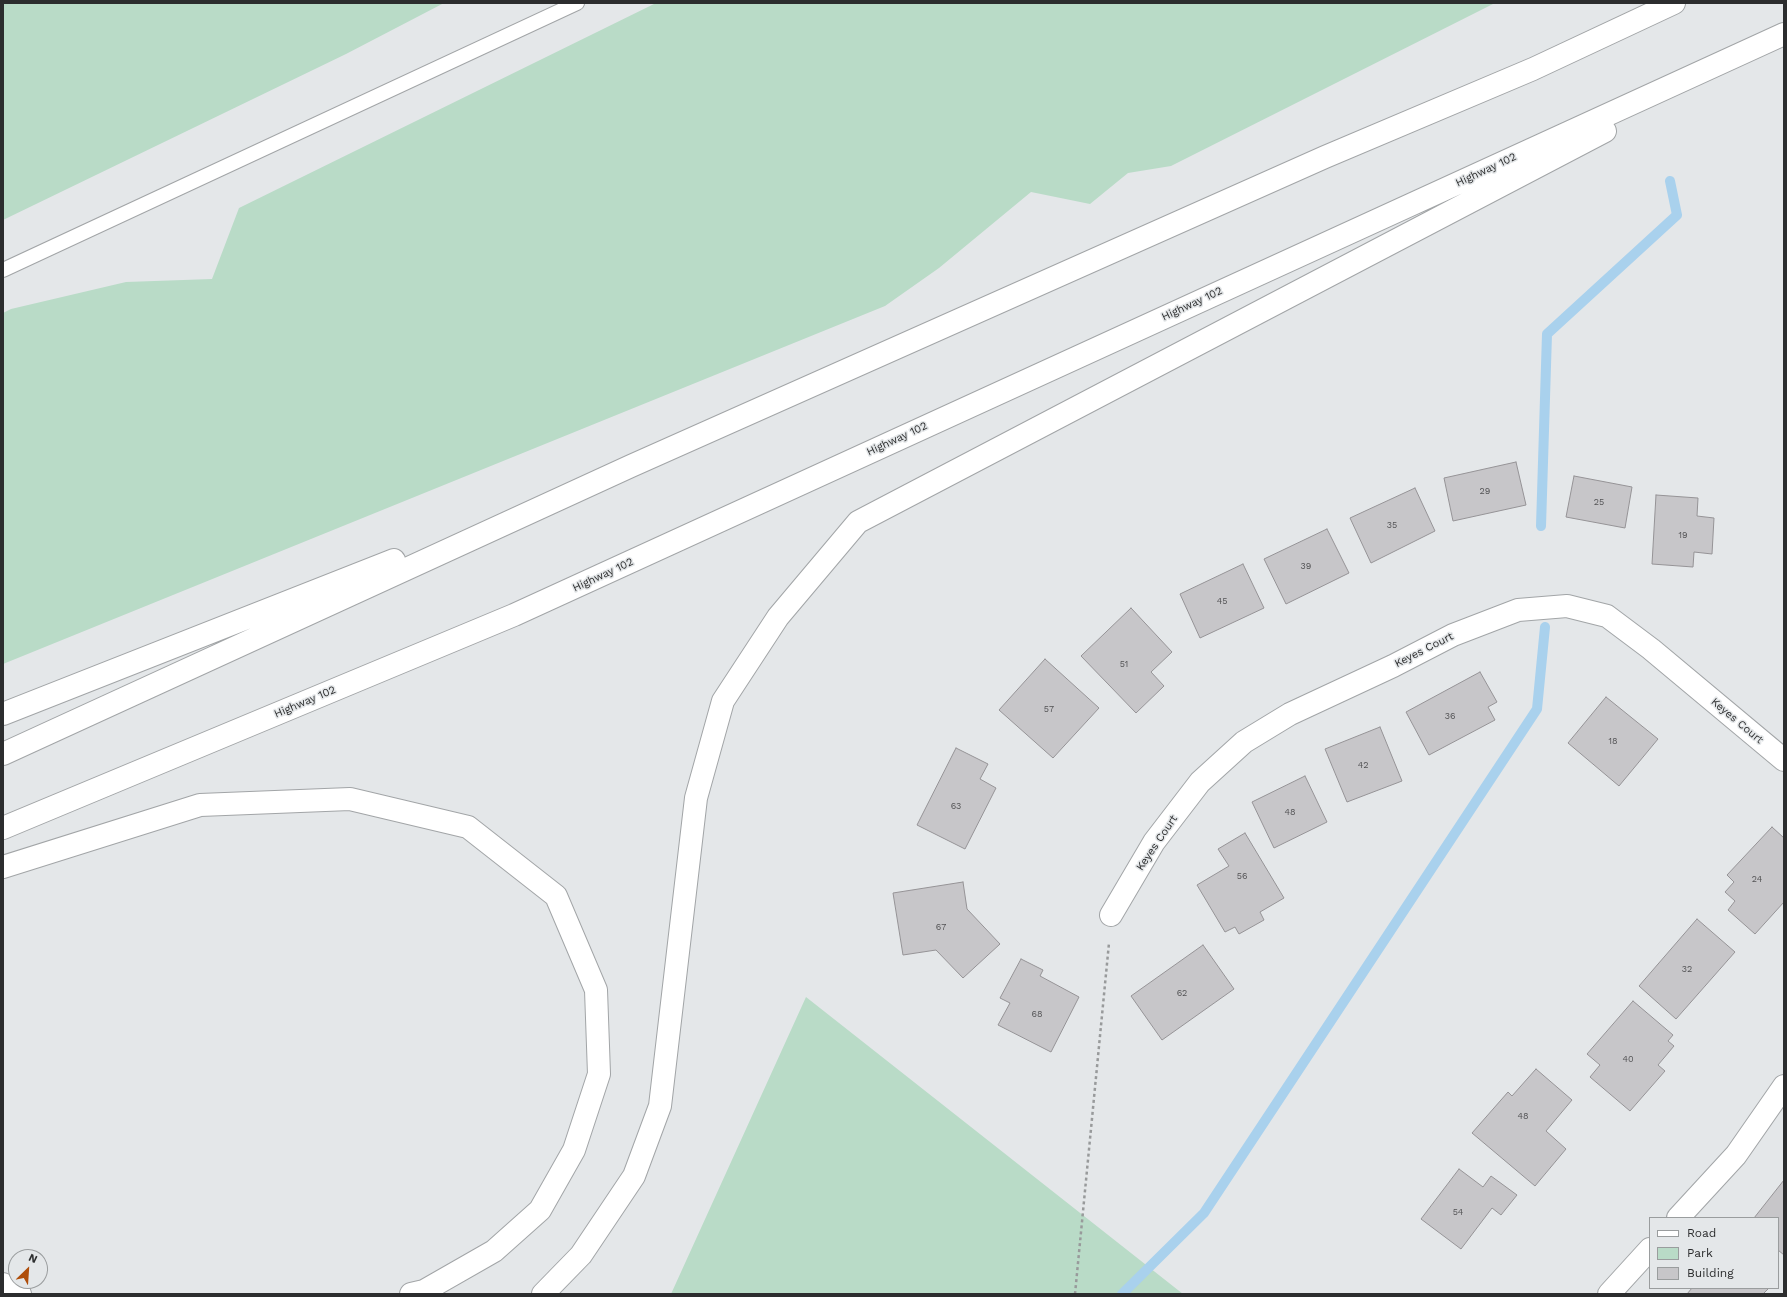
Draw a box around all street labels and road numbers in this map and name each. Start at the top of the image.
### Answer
street label: Highway 102 [1454,150,1518,190]
street label: Highway 102 [1160,284,1224,324]
street label: Highway 102 [865,419,929,459]
street label: Highway 102 [571,555,635,595]
street label: Keyes Court [1392,630,1456,670]
street label: Highway 102 [272,683,338,721]
street label: Keyes Court [1708,695,1766,747]
street label: Keyes Court [1134,813,1180,873]

